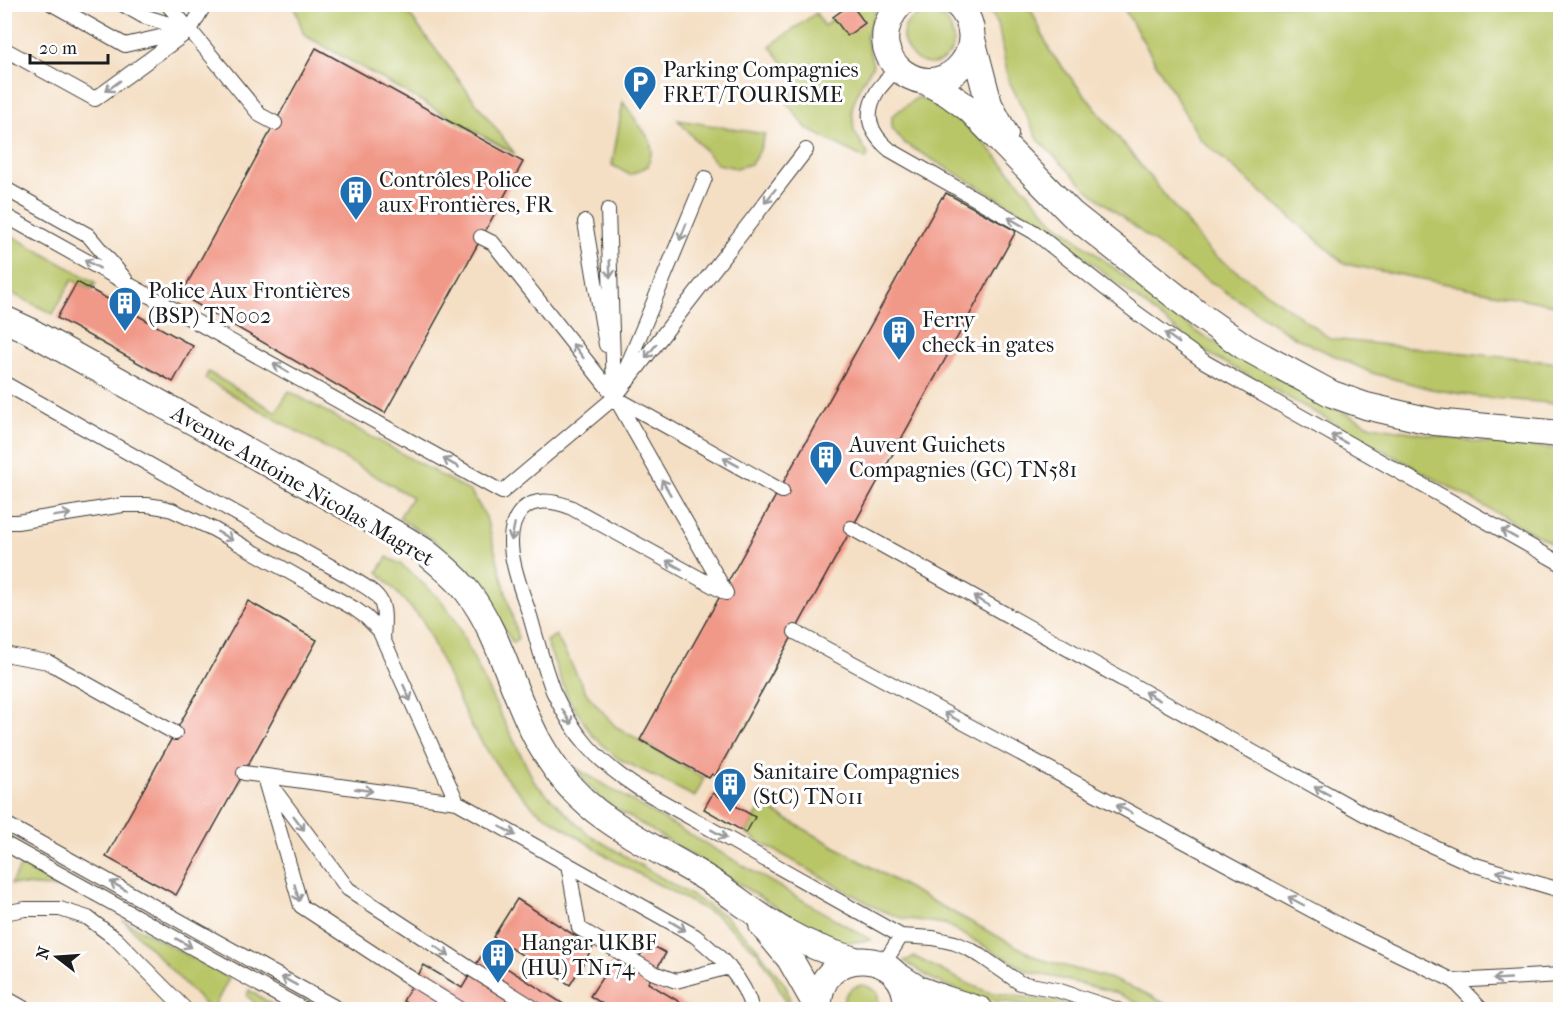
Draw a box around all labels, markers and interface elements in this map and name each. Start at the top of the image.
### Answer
scale bar [30,27,108,65]
text: 20 m [39,38,77,59]
place label: Parking Compagnies FRET/TOURISME [663,57,859,108]
parking icon: Parking Compagnies FRET/TOURISME [622,64,658,111]
one-way arrow [105,80,121,92]
place label: Contrôles Police aux Frontières, FR [379,167,554,218]
building icon: Contrôles Police aux Frontières, FR [338,174,374,221]
one-way arrow [764,188,776,204]
one-way arrow [1008,216,1025,228]
one-way arrow [677,223,688,241]
one-way arrow [83,258,101,269]
one-way arrow [604,258,616,278]
place label: Police Aux Frontières (BSP) TN002 [148,278,350,329]
building icon: Police Aux Frontières (BSP) TN002 [107,285,143,332]
place label: Ferry check-in gates [922,307,1054,358]
building icon: Ferry check-in gates [881,314,917,361]
one-way arrow [1165,332,1181,345]
one-way arrow [644,342,657,358]
one-way arrow [572,344,585,360]
one-way arrow [273,362,290,374]
street label: Avenue Antoine Nicolas Magret [166,399,439,572]
place label: Auvent Guichets Compagnies (GC) TN581 [848,432,1077,483]
one-way arrow [1331,433,1348,445]
building icon: Auvent Guichets Compagnies (GC) TN581 [808,439,844,486]
one-way arrow [723,456,740,468]
one-way arrow [443,457,460,469]
one-way arrow [660,479,672,496]
one-way arrow [52,509,72,520]
one-way arrow [507,522,518,541]
one-way arrow [1501,528,1519,539]
one-way arrow [216,530,233,542]
one-way arrow [666,559,684,570]
one-way arrow [973,595,991,606]
one-way arrow [402,683,414,701]
one-way arrow [1144,690,1161,702]
one-way arrow [561,708,573,725]
one-way arrow [944,711,961,723]
place label: Sanitaire Compagnies (StC) TN011 [753,759,959,810]
building icon: Sanitaire Compagnies (StC) TN011 [712,766,748,813]
one-way arrow [354,784,374,795]
one-way arrow [1314,784,1331,796]
one-way arrow [1116,803,1133,815]
one-way arrow [293,814,305,830]
one-way arrow [499,825,516,837]
one-way arrow [710,828,727,840]
one-way arrow [1495,867,1514,878]
one-way arrow [110,880,128,891]
one-way arrow [292,883,303,902]
one-way arrow [1288,895,1305,907]
one-way arrow [669,921,686,933]
north arrow [27,927,87,987]
place label: Hangar UKBF (HU) TN174 [521,930,657,981]
one-way arrow [175,937,192,949]
building icon: Hangar UKBF (HU) TN174 [480,937,516,984]
text: N [32,943,54,961]
one-way arrow [434,944,451,957]
one-way arrow [1493,973,1513,984]
one-way arrow [281,975,298,987]

